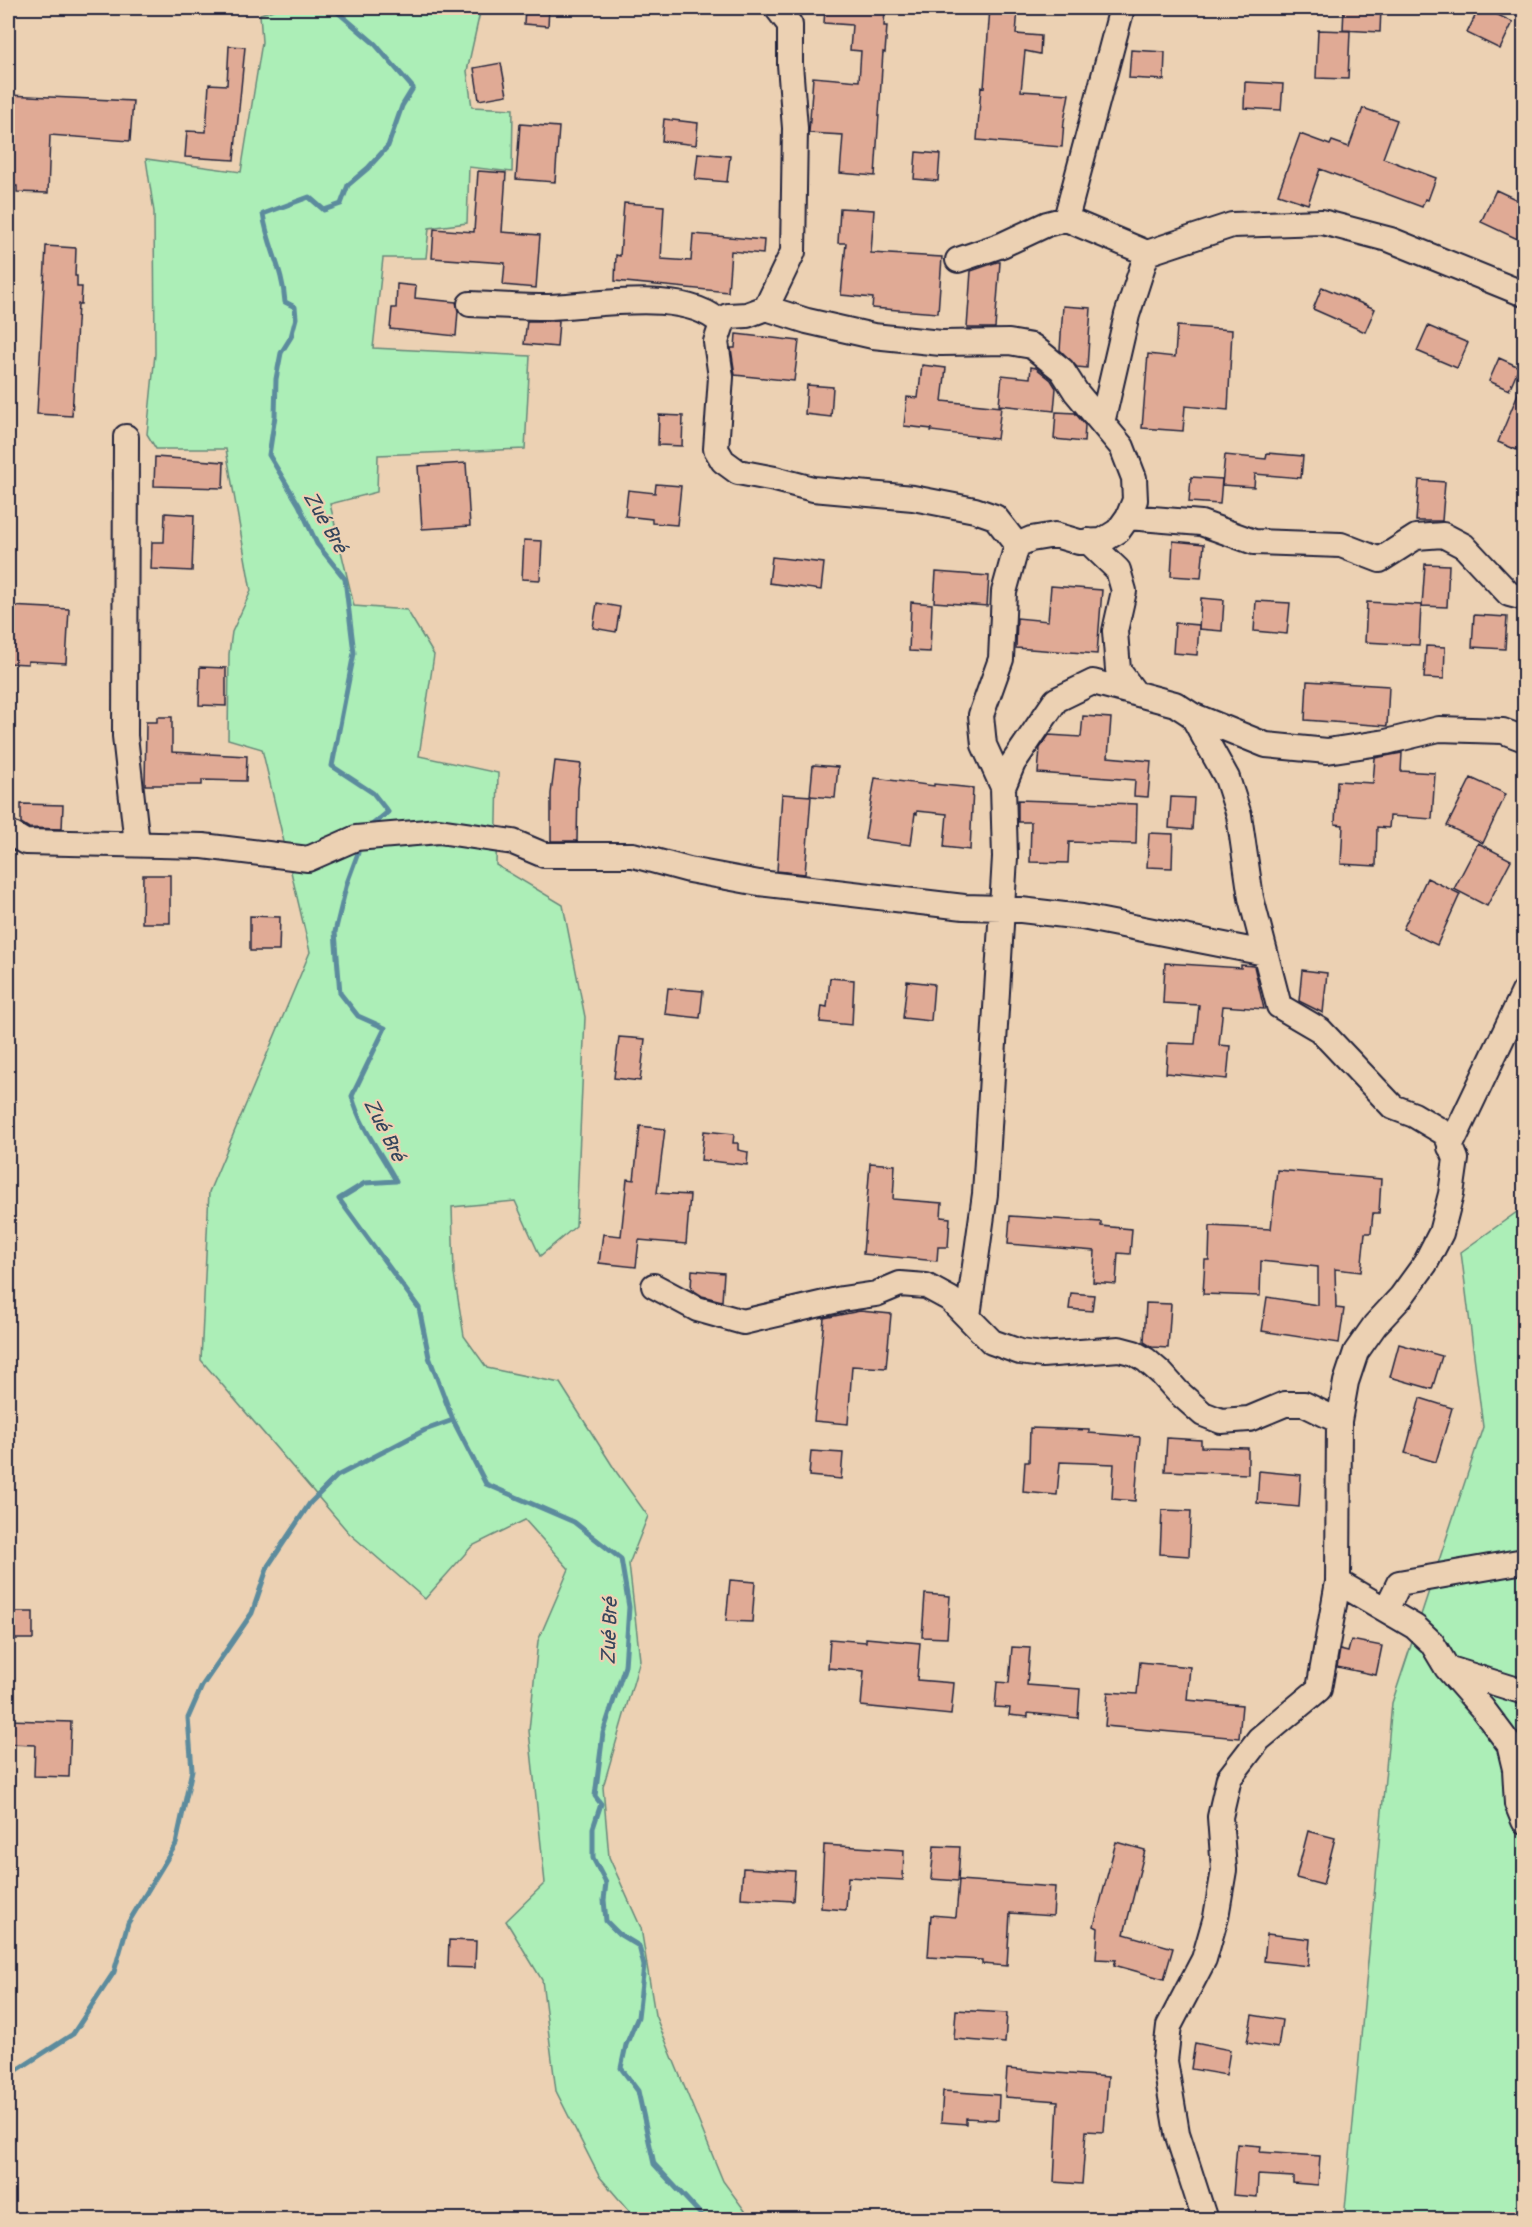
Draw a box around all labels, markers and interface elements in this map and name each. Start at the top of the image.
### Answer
water label: Zué Bré [298,487,354,559]
water label: Zué Bré [358,1094,412,1167]
water label: Zué Bré [596,1595,623,1665]

